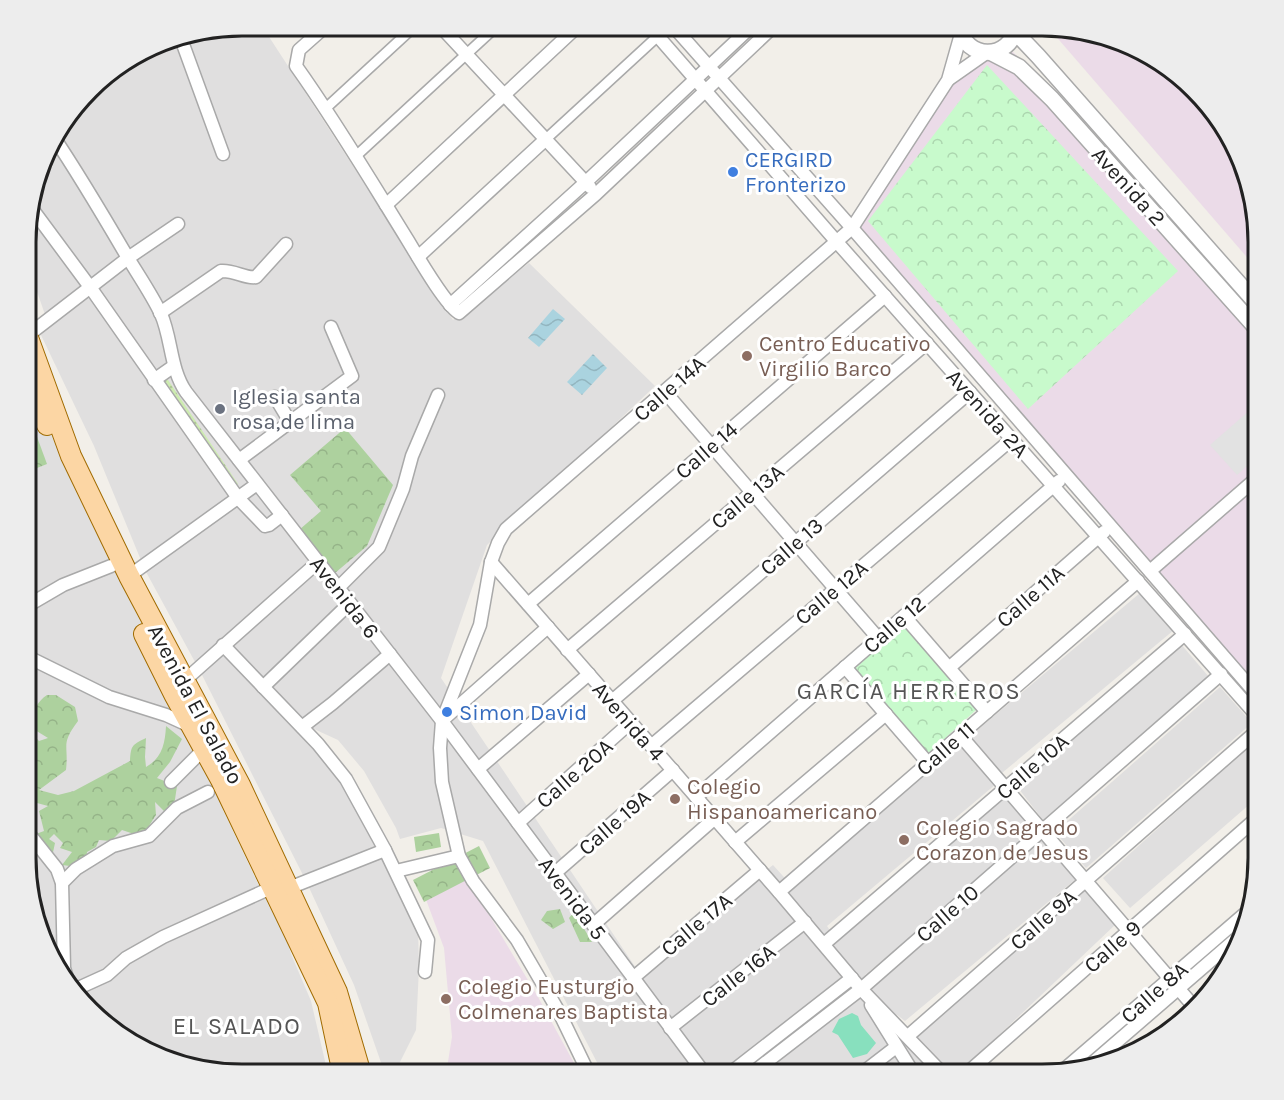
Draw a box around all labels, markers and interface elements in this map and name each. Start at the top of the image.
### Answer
street label: Avenida 2 [1086,142,1171,232]
place label: CERGIRD Fronterizo [745,147,846,198]
marker: CERGIRD Fronterizo [726,165,740,179]
place label: Centro Educativo Virgilio Barco [759,331,931,382]
marker: Centro Educativo Virgilio Barco [740,349,754,363]
street label: Calle 14A [628,350,711,427]
street label: Avenida 2A [941,364,1034,464]
place label: Iglesia santa rosa,de lima [232,384,361,435]
marker: Iglesia santa rosa,de lima [213,402,227,416]
street label: Calle 14 [670,417,743,485]
street label: Calle 13A [706,459,790,535]
street label: Calle 13 [755,512,828,581]
street label: Avenida 6 [304,551,384,644]
street label: Calle 12A [790,555,874,631]
street label: Calle 11A [991,560,1070,633]
street label: Calle 12 [858,591,931,659]
street label: Avenida El Salado [142,620,248,789]
district label: GARCÍA HERREROS [797,676,1021,705]
street label: Avenida 4 [587,677,670,767]
place label: Simon David [459,700,587,726]
marker: Simon David [440,705,454,719]
street label: Calle 11 [911,716,980,781]
street label: Calle 10A [991,728,1074,805]
street label: Calle 20A [531,733,619,814]
place label: Colegio Hispanoamericano [687,774,877,825]
street label: Calle 19A [573,784,656,861]
marker: Colegio Hispanoamericano [668,792,682,806]
place label: Colegio Sagrado Corazon de Jesus [916,815,1089,866]
marker: Colegio Sagrado Corazon de Jesus [897,833,911,847]
street label: Avenida 5 [533,852,612,945]
street label: Calle 10 [911,879,984,948]
street label: Calle 9A [1005,884,1083,956]
street label: Calle 17A [656,887,738,962]
street label: Calle 9 [1079,915,1147,979]
street label: Calle 16A [696,939,781,1013]
street label: Calle 8A [1116,956,1194,1029]
place label: Colegio Eusturgio Colmenares Baptista [458,974,668,1025]
marker: Colegio Eusturgio Colmenares Baptista [439,992,453,1006]
district label: EL SALADO [173,1012,301,1040]

